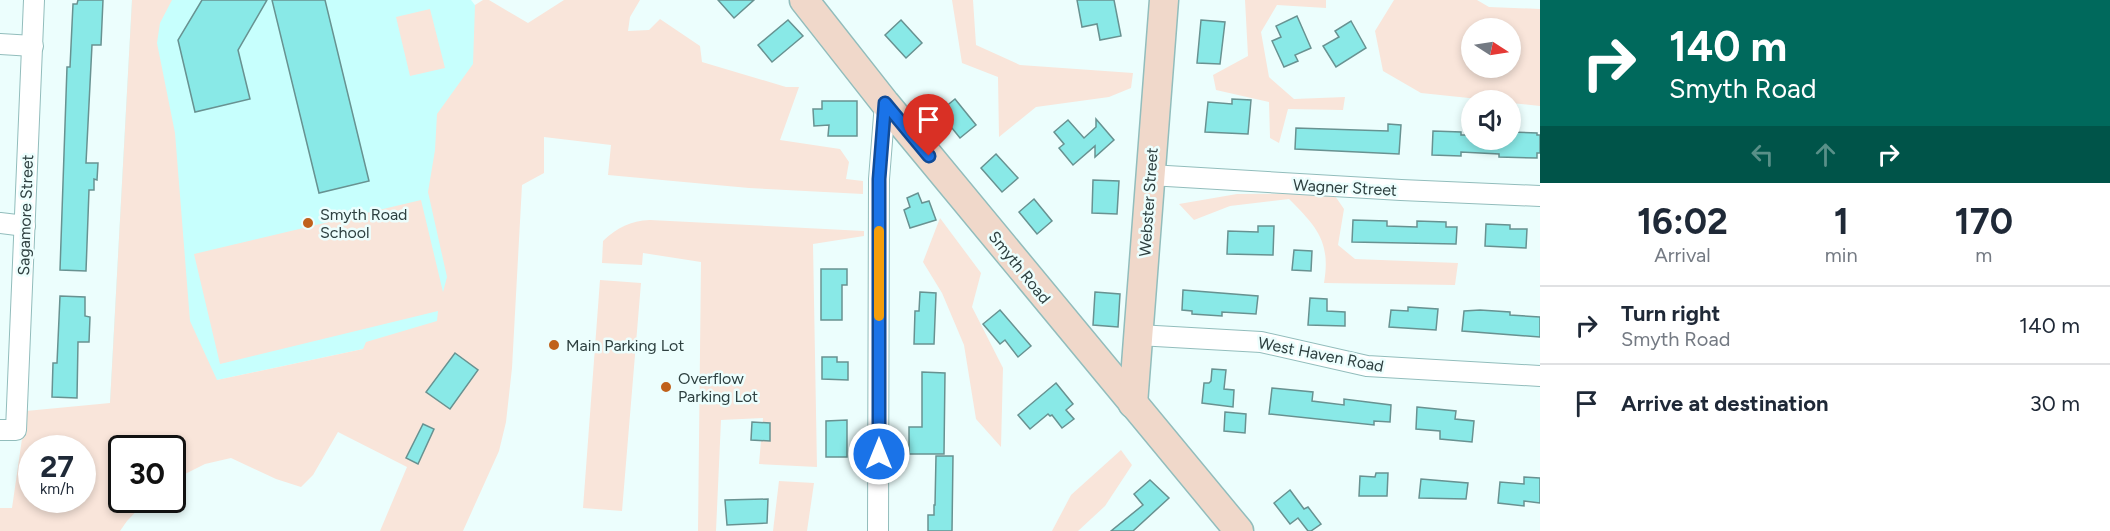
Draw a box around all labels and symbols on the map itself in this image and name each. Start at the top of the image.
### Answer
north arrow [1461,18,1521,78]
pin [903,94,954,156]
street label: Webster Street [1135,147,1162,257]
street label: Sagamore Street [14,154,37,276]
street label: Wagner Street [1293,175,1397,200]
place label: Smyth Road School [320,205,408,242]
marker: Smyth Road School [301,216,315,230]
street label: Smyth Road [985,227,1055,307]
street label: West Haven Road [1256,333,1385,376]
place label: Main Parking Lot [566,336,684,355]
marker: Main Parking Lot [547,338,561,352]
place label: Overflow Parking Lot [678,369,758,406]
marker: Overflow Parking Lot [659,380,673,394]
position arrow [847,422,911,486]
speed limit sign: 30 [108,435,186,513]

